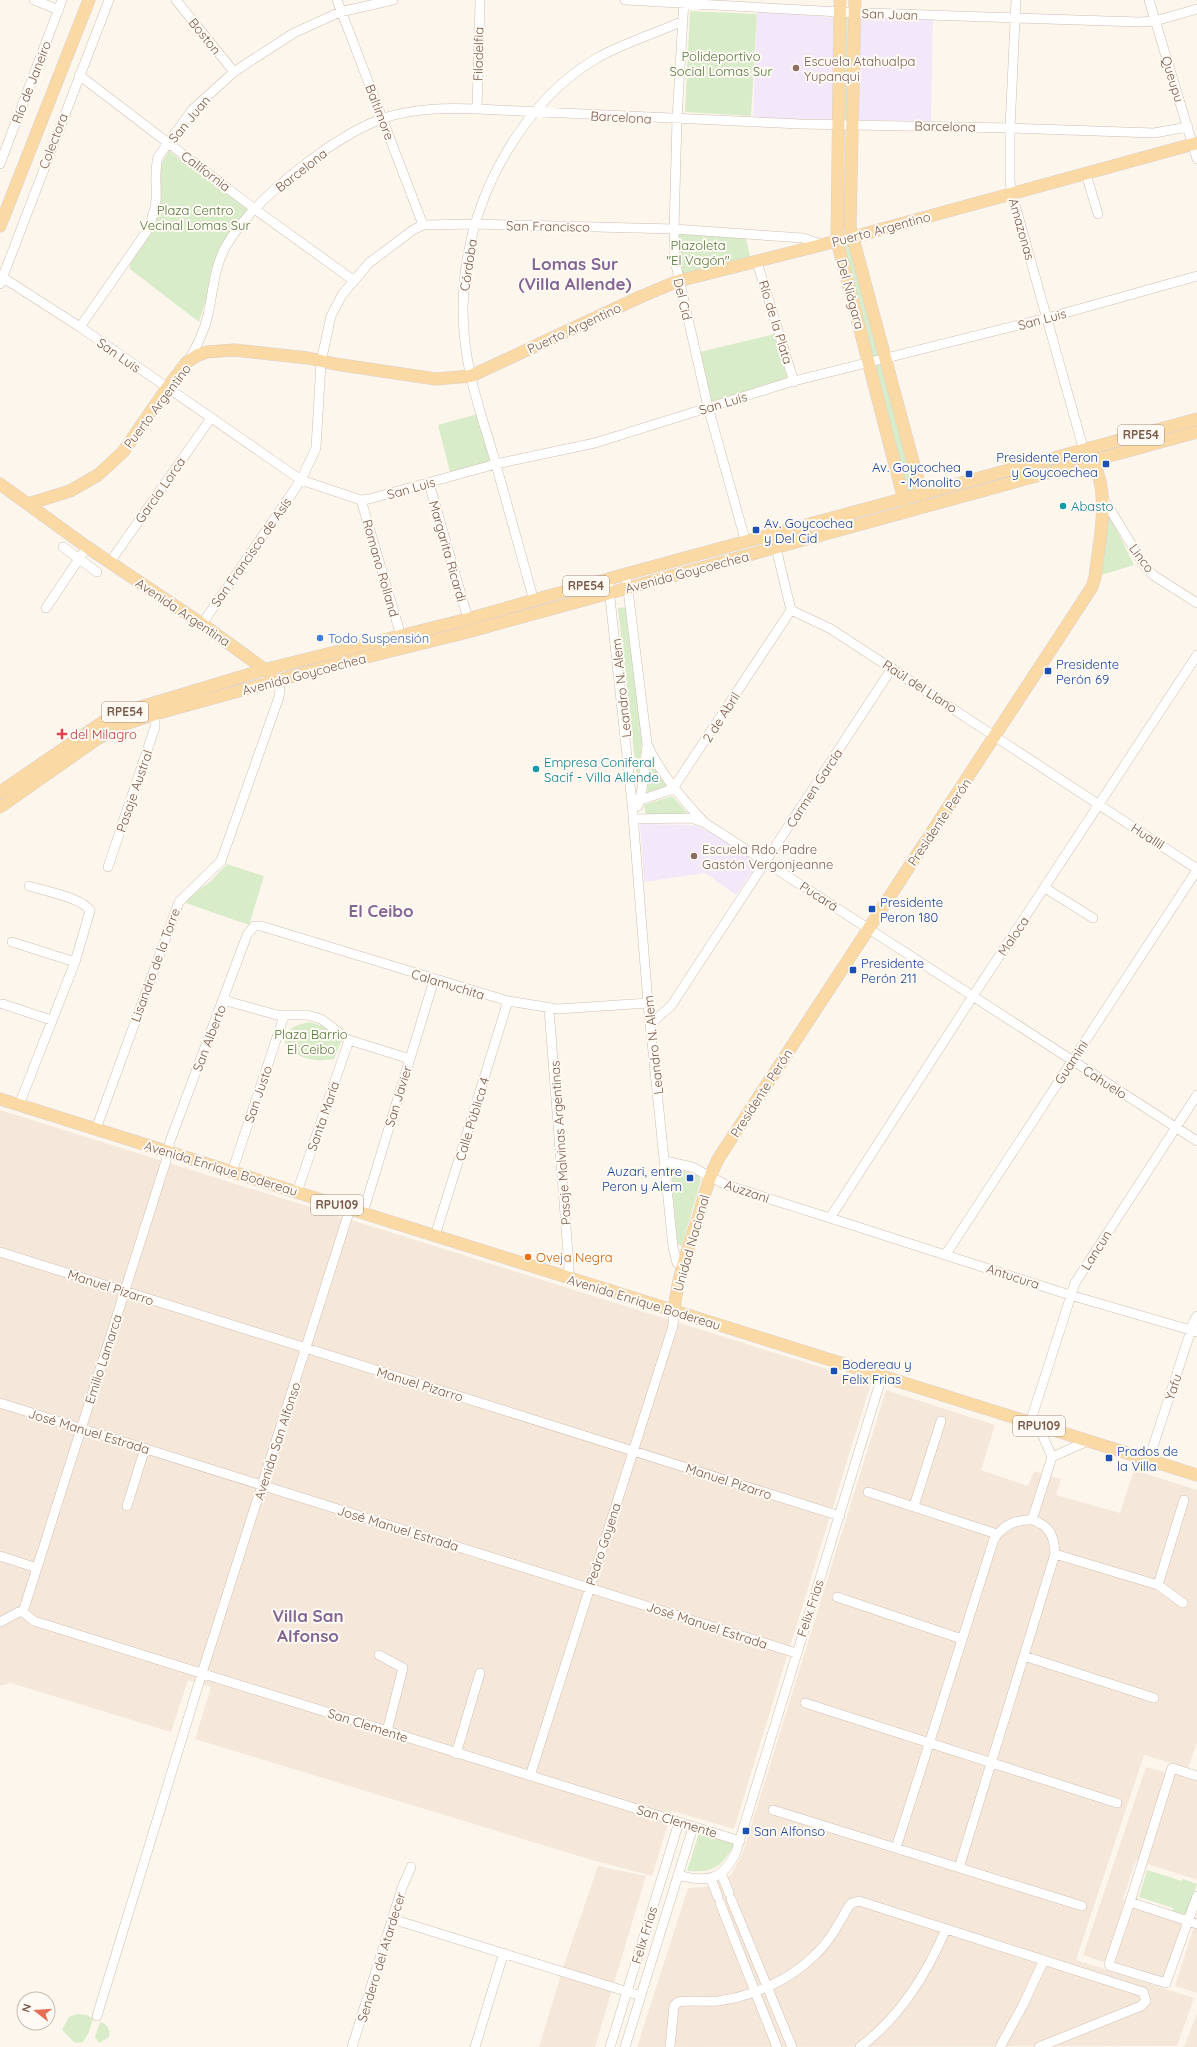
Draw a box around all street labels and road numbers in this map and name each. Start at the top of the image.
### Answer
street label: San Juan [861,5,919,23]
street label: Boston [186,15,224,57]
street label: Filadelfia [470,27,486,81]
street label: Río de Janeiro [8,38,54,126]
street label: Queupu [1158,54,1188,104]
street label: Baltimore [362,82,398,142]
street label: San Juan [165,92,213,146]
street label: Barcelona [590,107,652,127]
street label: Colectora [35,111,71,171]
street label: Barcelona [914,117,976,135]
street label: Barcelona [272,145,330,195]
street label: California [178,147,234,195]
street label: Amazonas [1006,196,1038,262]
street label: Puerto Argentino [830,208,932,250]
street label: San Francisco [506,217,590,235]
street label: Córdoba [456,238,480,292]
street label: Del Niágara [834,257,868,331]
street label: Del Cid [670,277,696,321]
street label: Río de la Plata [756,278,796,366]
street label: Puerto Argentino [525,299,624,357]
street label: San Luis [1016,305,1068,333]
street label: San Luis [94,334,144,376]
street label: Puerto Argentino [120,360,194,451]
street label: San Luis [697,388,749,418]
road number: RPE54 [1118,425,1164,445]
street label: García Lorca [131,454,189,526]
street label: San Luis [385,473,437,503]
street label: San Francisco de Asís [207,494,295,610]
street label: Margarita Ricardi [426,499,470,603]
street label: Romano Rolland [359,517,403,619]
street label: Linco [1126,540,1158,576]
street label: Avenida Goycoechea [623,548,751,596]
street label: Avenida Argentina [133,575,233,649]
road number: RPE54 [563,576,609,596]
street label: Leandro N. Alem [608,638,634,738]
street label: Avenida Goycoechea [240,650,368,698]
street label: Raúl del Llano [880,656,960,716]
street label: 2 de Abril [699,689,743,745]
road number: RPE54 [102,702,148,722]
street label: Carmen García [783,746,845,830]
street label: Pasaje Austral [112,748,156,834]
street label: Presidente Perón [904,775,974,869]
street label: Huallil [1128,819,1168,853]
street label: Pucará [797,878,841,914]
street label: Lisandro de la Torre [127,906,183,1024]
street label: Maloca [994,913,1032,959]
street label: Calamuchita [409,965,487,1003]
street label: Leandro N. Alem [640,995,666,1095]
street label: San Alberto [189,1002,229,1074]
street label: Guamini [1051,1037,1091,1087]
street label: Presidente Perón [727,1046,795,1140]
street label: Pasaje Malvinas Argentinas [546,1060,574,1226]
street label: Cahuelo [1080,1062,1130,1102]
street label: San Justo [241,1063,275,1125]
street label: San Javier [381,1063,415,1129]
street label: Calle Pública 4 [452,1075,492,1163]
street label: Santa María [304,1079,342,1153]
street label: Avenida Enrique Bodereau [142,1137,300,1199]
street label: Auzzani [723,1176,771,1206]
street label: Unidad Nacional [670,1193,712,1293]
road number: RPU109 [311,1195,363,1215]
street label: Lancun [1077,1227,1115,1273]
street label: Antucura [985,1260,1041,1292]
street label: Manuel Pizarro [66,1266,156,1309]
street label: Avenida Enrique Bodereau [565,1271,723,1333]
street label: Emilio Lamarca [81,1312,125,1406]
street label: Manuel Pizarro [375,1363,465,1405]
street label: Yafu [1161,1372,1185,1402]
street label: Avenida San Alfonso [250,1380,304,1502]
street label: José Manuel Estrada [26,1405,152,1457]
road number: RPU109 [1013,1416,1065,1436]
street label: Manuel Pizarro [684,1460,774,1503]
street label: Pedro Goyena [582,1501,624,1587]
street label: José Manuel Estrada [335,1502,461,1554]
street label: Felix Frias [793,1577,827,1639]
street label: José Manuel Estrada [645,1598,769,1652]
street label: San Clemente [326,1705,410,1745]
street label: San Clemente [635,1801,719,1841]
street label: Sendero del Atardecer [354,1890,408,2024]
street label: Felix Frias [628,1904,660,1966]

